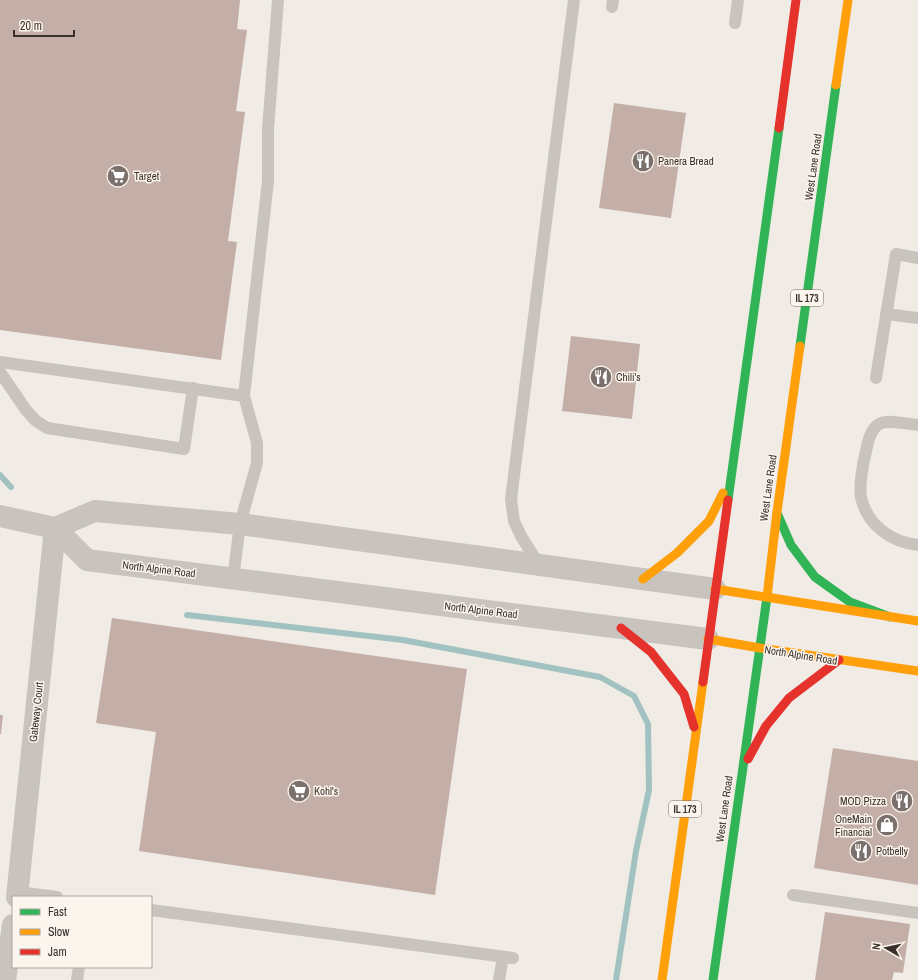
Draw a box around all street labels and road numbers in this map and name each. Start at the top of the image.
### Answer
street label: West Lane Road [801,133,825,201]
road number: IL 173 [791,290,823,306]
street label: West Lane Road [756,454,780,522]
street label: North Alpine Road [122,558,196,580]
street label: North Alpine Road [444,599,518,621]
street label: North Alpine Road [763,642,839,668]
street label: Gateway Court [26,681,46,743]
street label: West Lane Road [712,775,736,843]
road number: IL 173 [669,801,701,817]

